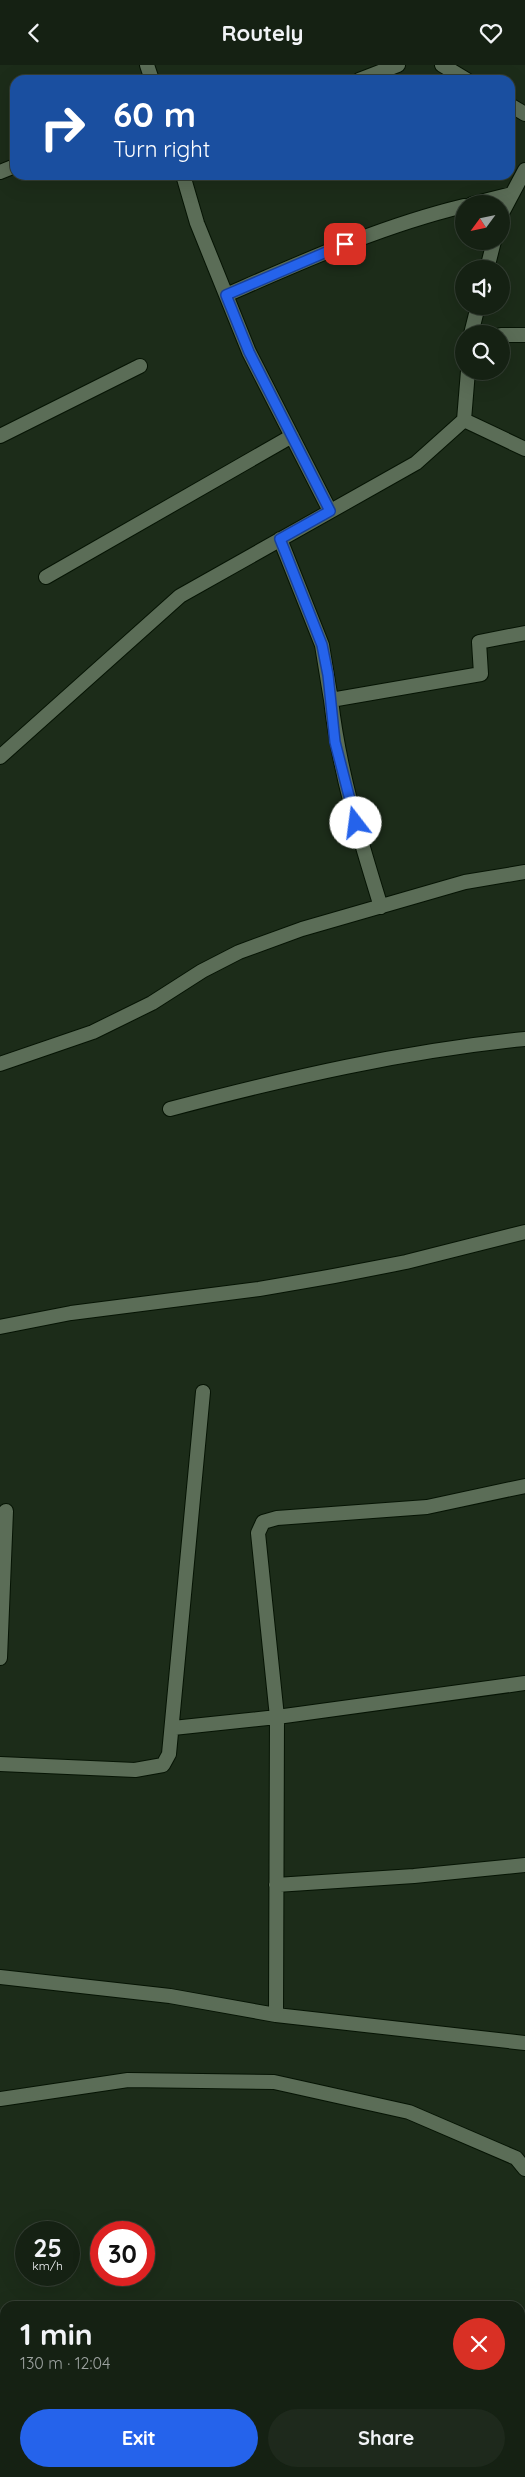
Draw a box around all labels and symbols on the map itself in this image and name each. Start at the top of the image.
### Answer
north arrow [455,195,510,250]
pin [324,223,366,265]
position arrow [329,796,381,848]
speed limit sign: 30 [90,2221,155,2286]

